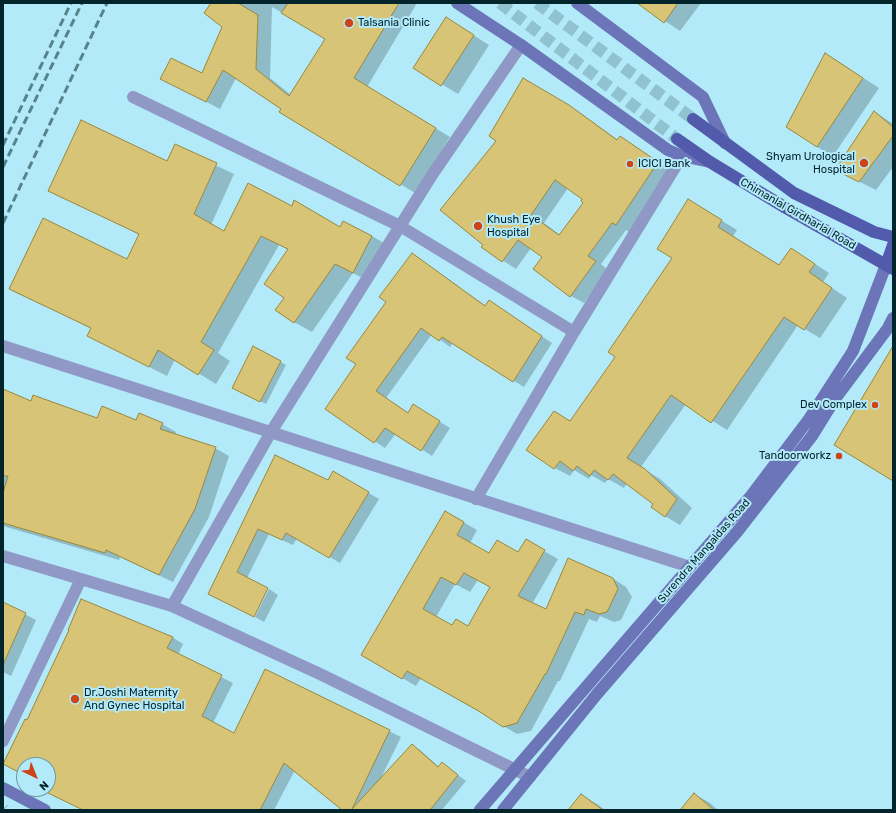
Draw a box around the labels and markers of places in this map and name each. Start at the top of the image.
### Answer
place label: Talsania Clinic [358,16,430,30]
marker: Talsania Clinic [343,17,355,29]
place label: Shyam Urological Hospital [766,150,855,176]
place label: ICICI Bank [638,157,690,171]
marker: Shyam Urological Hospital [858,157,870,169]
marker: ICICI Bank [625,159,635,169]
place label: Khush Eye Hospital [487,213,540,239]
marker: Khush Eye Hospital [472,220,484,232]
place label: Dev Complex [800,398,867,412]
marker: Dev Complex [870,400,880,410]
place label: Tandoorworkz [759,449,831,463]
marker: Tandoorworkz [834,451,844,461]
place label: Dr.Joshi Maternity And Gynec Hospital [84,686,184,712]
marker: Dr.Joshi Maternity And Gynec Hospital [69,693,81,705]

